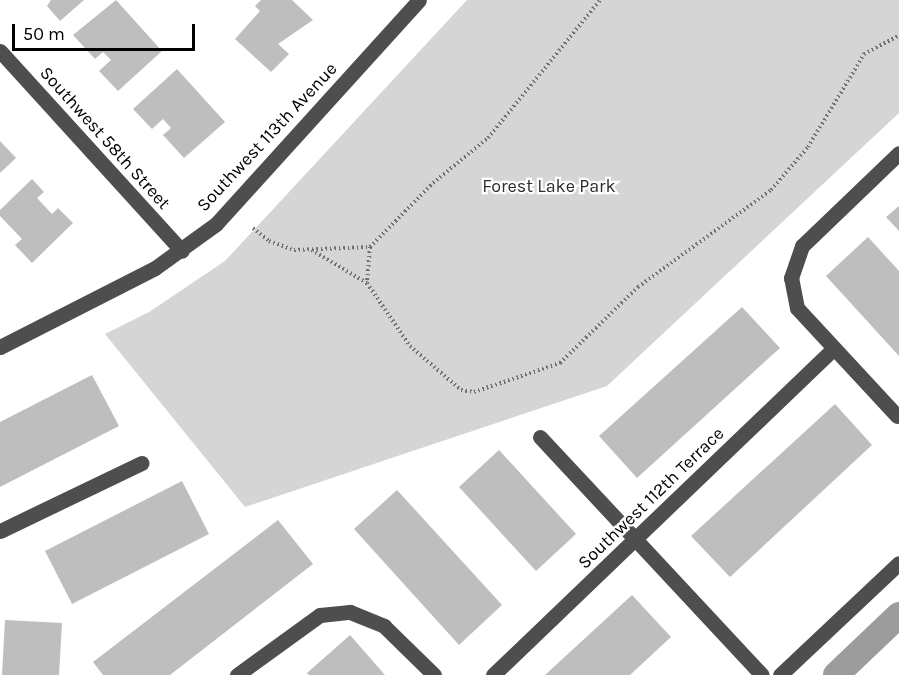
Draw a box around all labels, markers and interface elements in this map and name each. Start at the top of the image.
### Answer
scale bar [15,12,198,50]
text: 50 m [23,23,65,45]
street label: Southwest 113th Avenue [192,58,342,216]
street label: Southwest 58th Street [35,62,175,214]
park label: Forest Lake Park [482,175,616,197]
street label: Southwest 112th Terrace [573,423,729,573]

